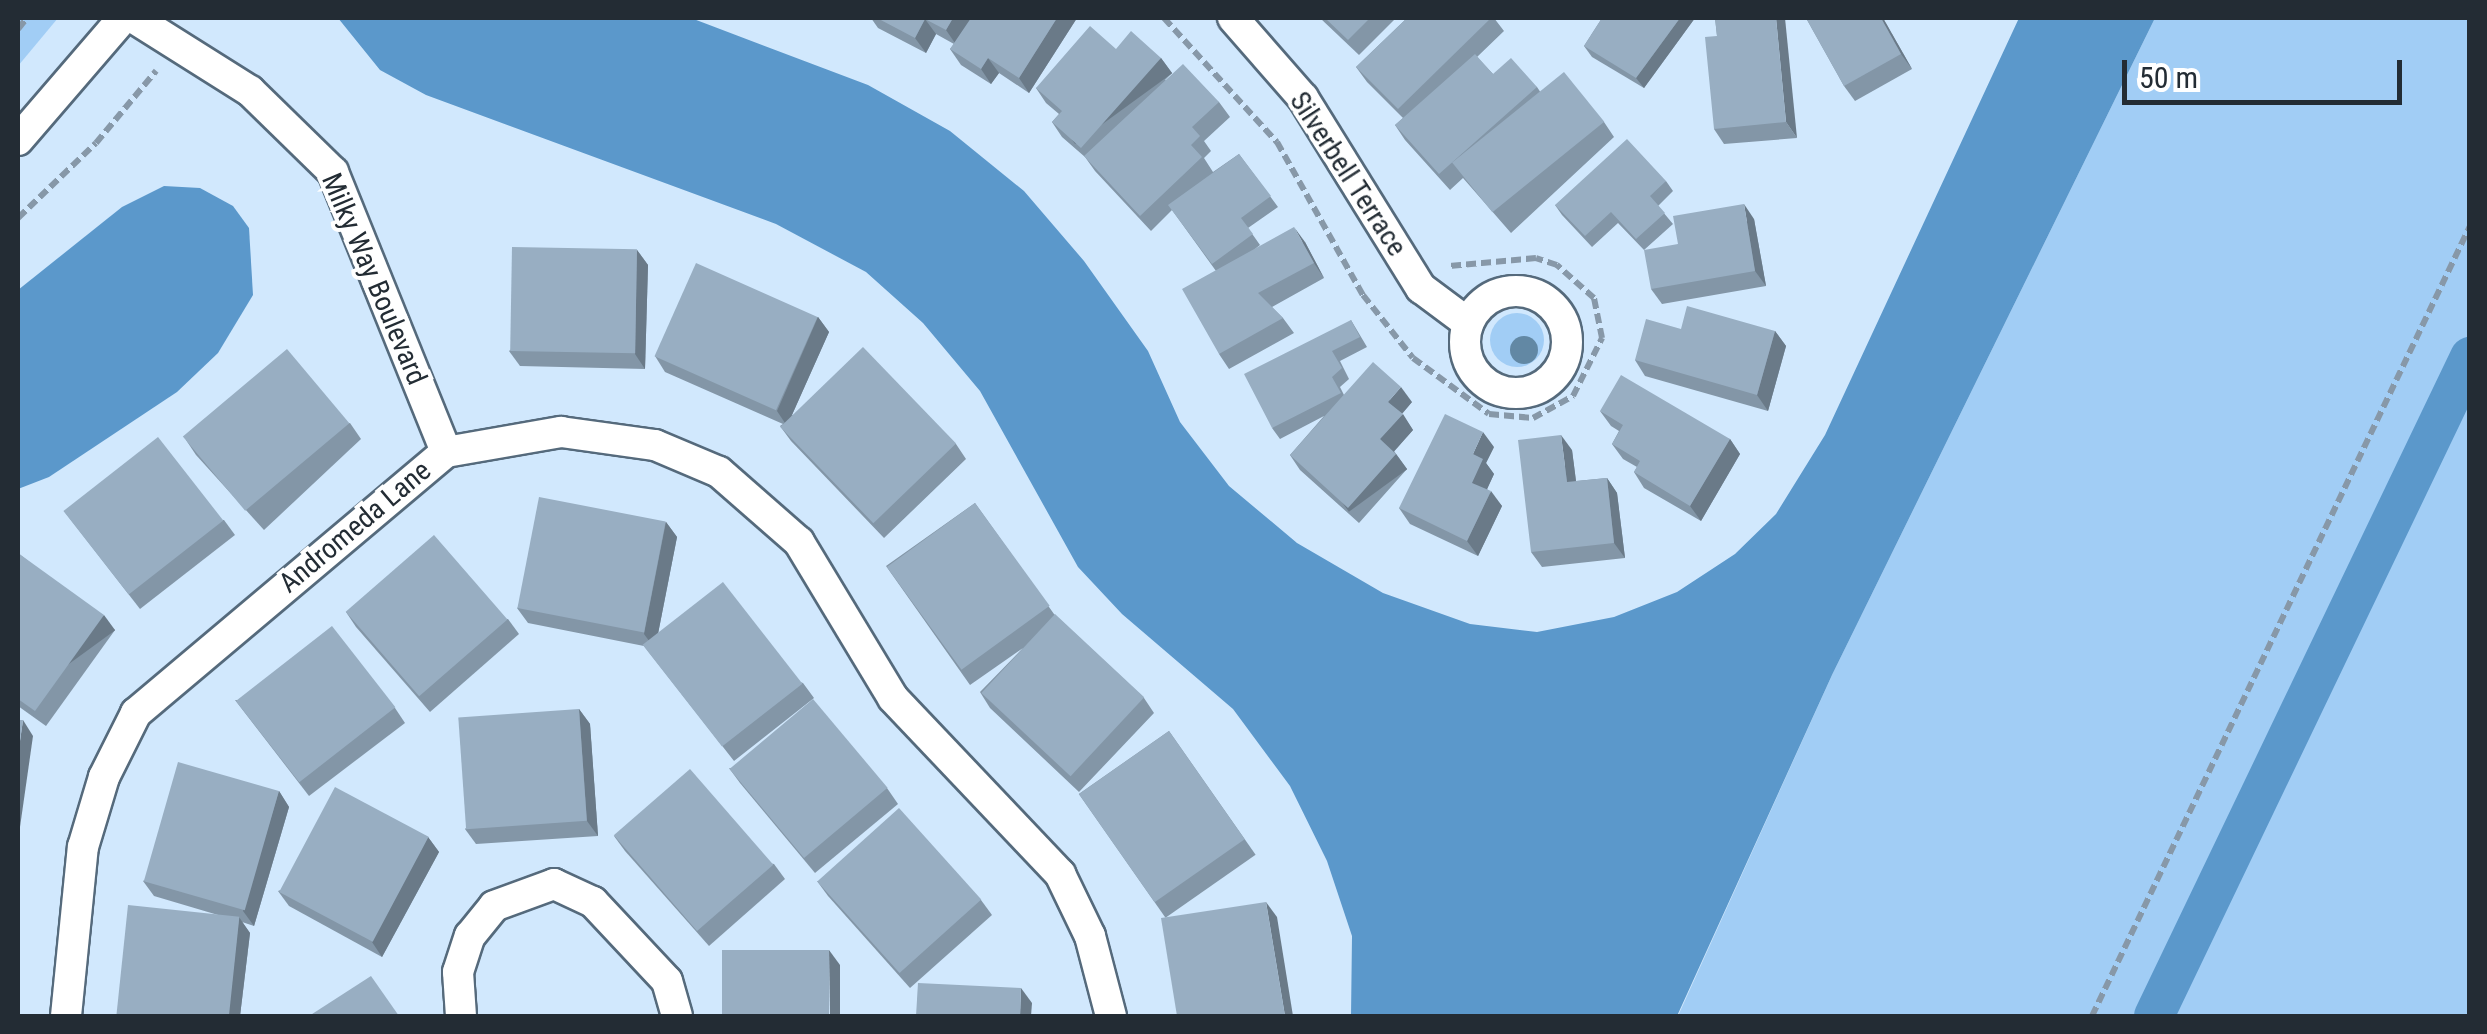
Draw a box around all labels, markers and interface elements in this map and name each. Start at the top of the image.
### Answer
scale bar [2127,40,2407,102]
text: 50 m [2139,60,2198,95]
street label: Silverbell Terrace [1282,85,1414,263]
street label: Milky Way Boulevard [314,168,434,390]
street label: Andromeda Lane [272,454,438,600]

